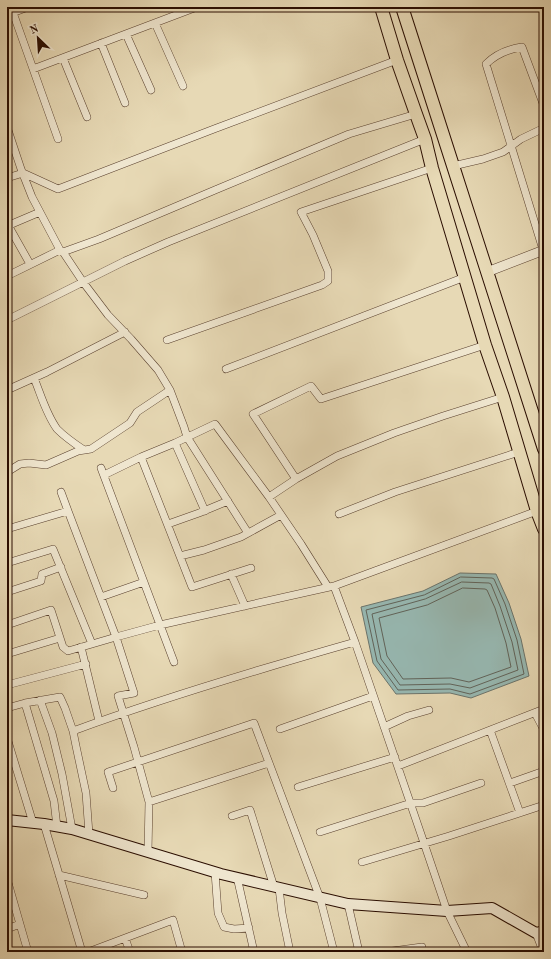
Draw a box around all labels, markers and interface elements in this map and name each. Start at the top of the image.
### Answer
north arrow [18,18,58,58]
text: N [28,23,41,37]

